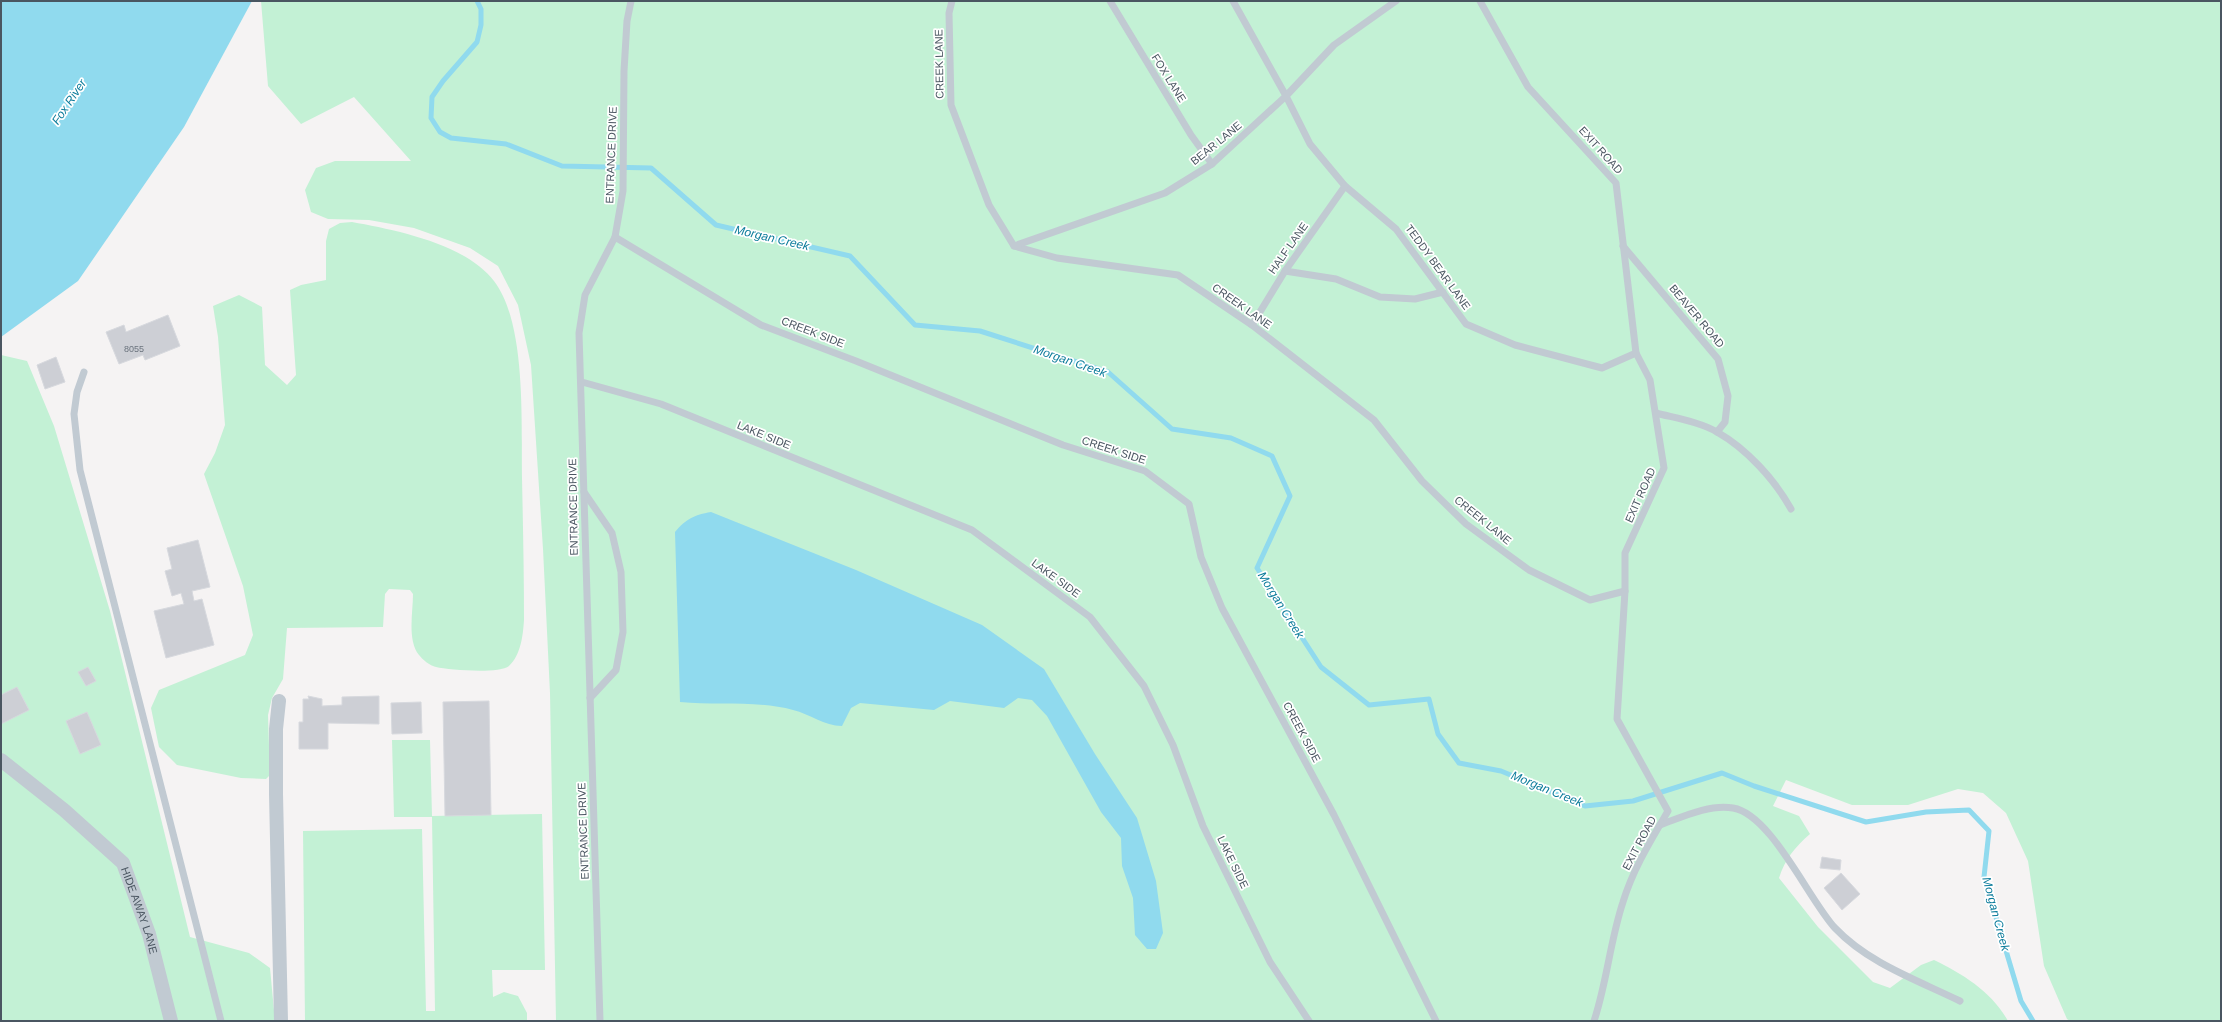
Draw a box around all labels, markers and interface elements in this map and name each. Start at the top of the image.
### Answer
street label: CREEK LANE [932,29,946,99]
street label: FOX LANE [1149,52,1189,104]
water label: Fox River [49,76,90,127]
street label: ENTRANCE DRIVE [603,106,619,204]
street label: BEAR LANE [1188,119,1244,167]
street label: EXIT ROAD [1577,124,1625,176]
street label: HALF LANE [1266,220,1310,276]
street label: TEDDY BEAR LANE [1403,222,1473,312]
water label: Morgan Creek [733,223,812,254]
street label: CREEK LANE [1210,281,1274,331]
street label: BEAVER ROAD [1667,282,1727,350]
street label: CREEK SIDE [780,314,846,350]
water label: Morgan Creek [1032,342,1109,380]
house number: 8055 [124,344,144,354]
street label: LAKE SIDE [735,419,793,451]
street label: CREEK SIDE [1080,434,1148,466]
street label: ENTRANCE DRIVE [566,458,580,556]
street label: EXIT ROAD [1623,466,1658,524]
street label: CREEK LANE [1452,493,1514,547]
street label: LAKE SIDE [1029,556,1083,600]
water label: Morgan Creek [1255,569,1308,642]
street label: CREEK SIDE [1281,700,1323,764]
water label: Morgan Creek [1509,768,1586,810]
street label: ENTRANCE DRIVE [575,782,591,880]
street label: EXIT ROAD [1620,814,1658,872]
street label: LAKE SIDE [1215,834,1251,890]
street label: HIDE AWAY LANE [119,865,160,955]
water label: Morgan Creek [1979,875,2013,953]

